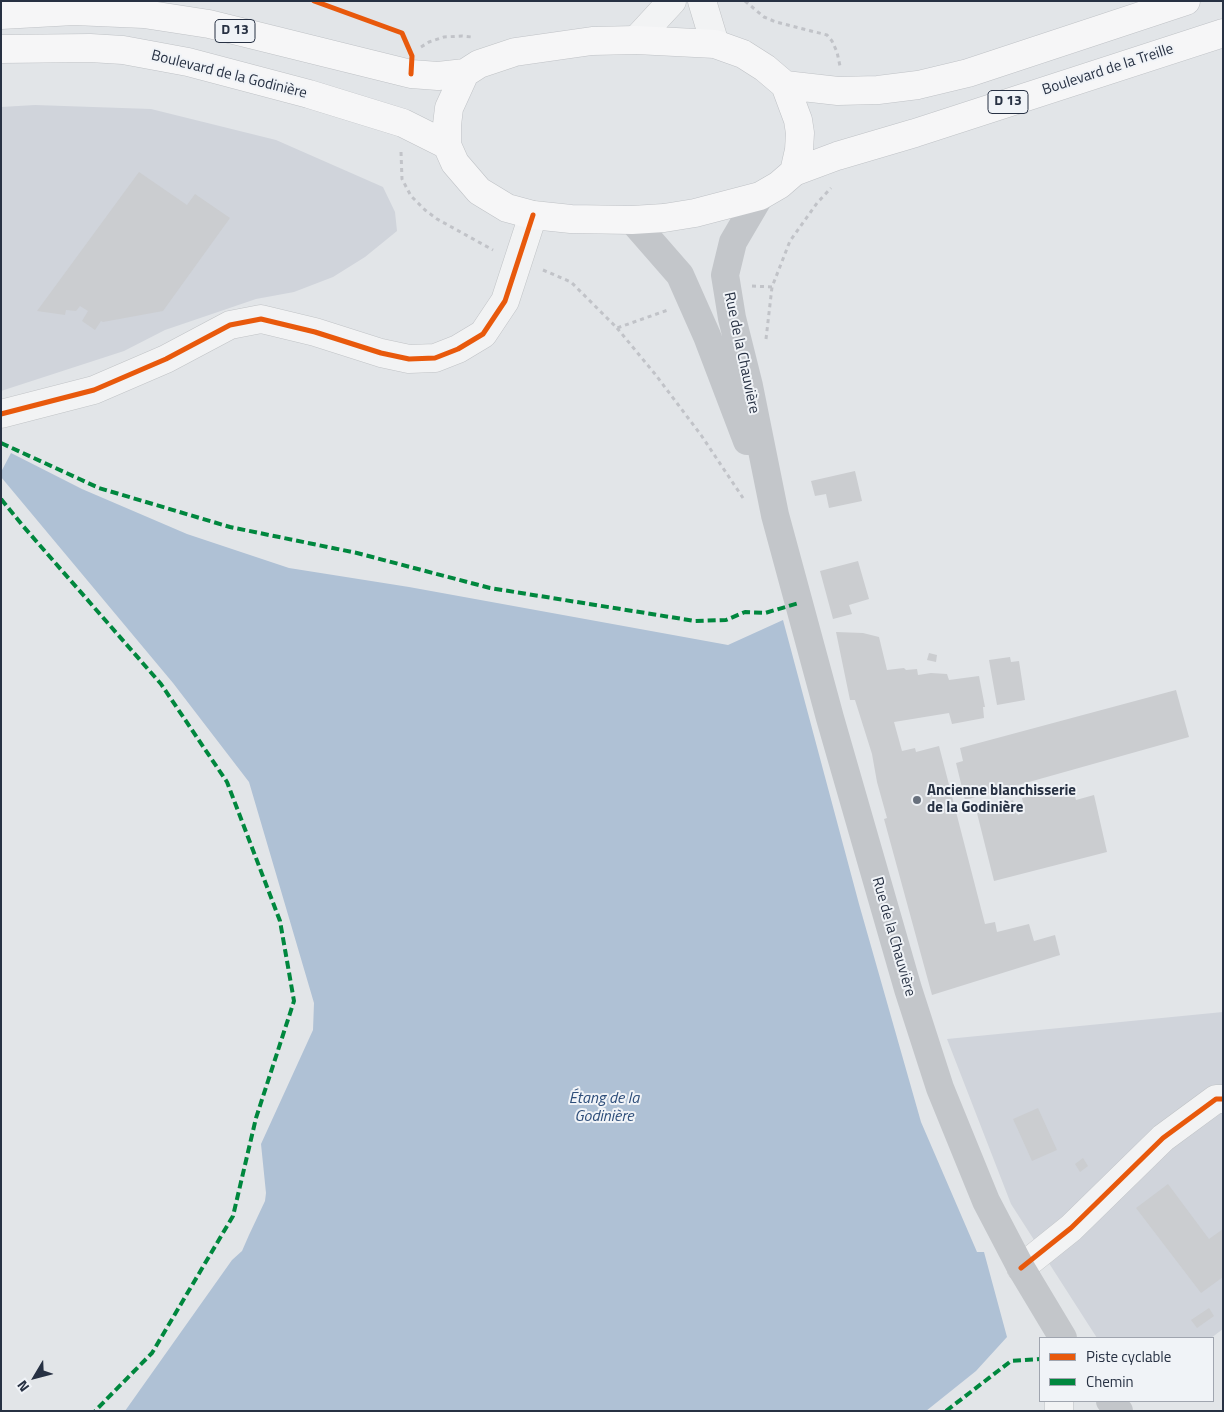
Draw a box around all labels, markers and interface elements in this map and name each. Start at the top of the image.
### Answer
road number: D 13 [215,20,255,42]
street label: Boulevard de la Treille [1040,40,1176,100]
street label: Boulevard de la Godinière [149,47,309,103]
road number: D 13 [988,90,1028,114]
street label: Rue de la Chauvière [719,291,763,415]
place label: Ancienne blanchisserie de la Godinière [927,782,1076,817]
marker: Ancienne blanchisserie de la Godinière [911,794,923,806]
street label: Rue de la Chauvière [867,875,919,999]
water label: Étang de la Godinière [569,1089,639,1127]
legend [1039,1337,1214,1402]
text: Piste cyclable [1086,1345,1171,1368]
north arrow [10,1352,60,1402]
text: Chemin [1086,1370,1134,1393]
text: N [11,1376,34,1397]

